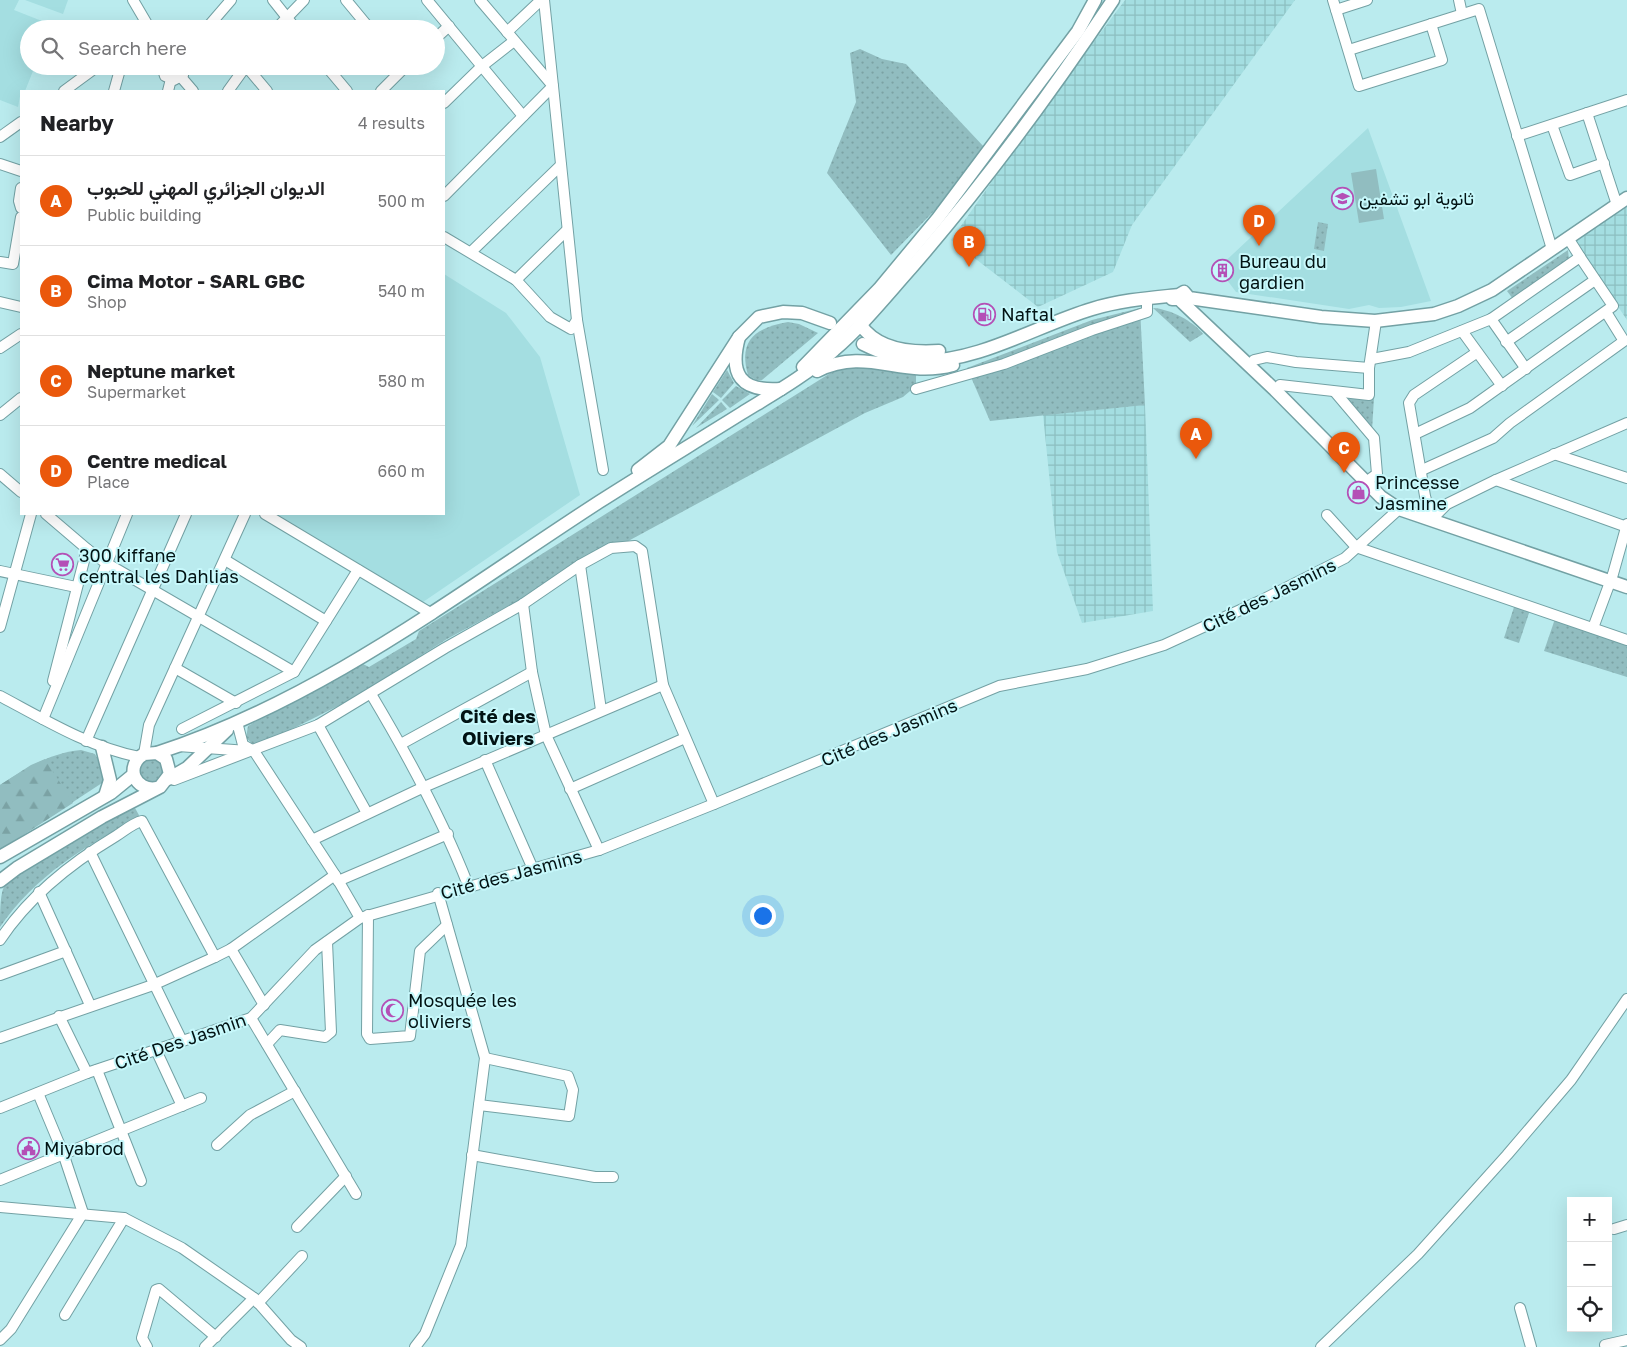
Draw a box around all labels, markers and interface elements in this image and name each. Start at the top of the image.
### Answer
search box [20,20,445,75]
icon: search [38,34,66,62]
text: Search here [78,36,187,59]
text: Nearby [40,110,114,136]
text: 4 results [358,113,425,133]
text: الديوان الجزائري المهني للحبوب [87,176,325,199]
school or university icon: ثانوية ابو تشفين [1331,186,1355,210]
place label: ثانوية ابو تشفين [1359,187,1474,210]
text: A [50,191,62,211]
text: 500 m [378,191,425,211]
text: Public building [87,205,202,225]
pin: D [1243,205,1275,246]
pin: B [953,226,985,267]
place label: Bureau du gardien [1239,250,1327,293]
building icon: Bureau du gardien [1211,259,1235,283]
text: Cima Motor - SARL GBC [87,269,305,292]
text: B [50,281,62,301]
text: 540 m [378,281,425,301]
text: Shop [87,292,127,312]
fuel station icon: Naftal [973,302,997,326]
place label: Naftal [1001,303,1055,325]
text: Neptune market [87,359,235,382]
text: C [50,371,62,391]
text: 580 m [378,371,425,391]
text: Supermarket [87,382,186,402]
pin: A [1180,418,1212,459]
pin: C [1328,432,1360,473]
text: Centre medical [87,449,227,472]
text: D [50,461,62,481]
text: 660 m [378,461,425,481]
place label: Princesse Jasmine [1375,471,1459,514]
text: Place [87,472,130,492]
shop icon: Princesse Jasmine [1347,480,1371,504]
place label: 300 kiffane central les Dahlias [79,544,239,587]
supermarket icon: 300 kiffane central les Dahlias [51,553,75,577]
street label: Cité des Jasmins [1199,553,1339,637]
street label: Cité des Jasmins [818,693,960,771]
district label: Cité des Oliviers [460,704,536,749]
street label: Cité des Jasmins [438,845,584,903]
your location [750,903,776,929]
place label: Mosquée les oliviers [408,989,517,1032]
mosque icon: Mosquée les oliviers [380,998,404,1022]
street label: Cité Des Jasmin [111,1008,249,1074]
public building icon: Miyabrod [16,1136,40,1160]
place label: Miyabrod [44,1137,124,1159]
map controls [1567,1197,1612,1332]
button: + [1567,1197,1612,1242]
button: − [1567,1242,1612,1287]
button: locate [1567,1287,1612,1332]

